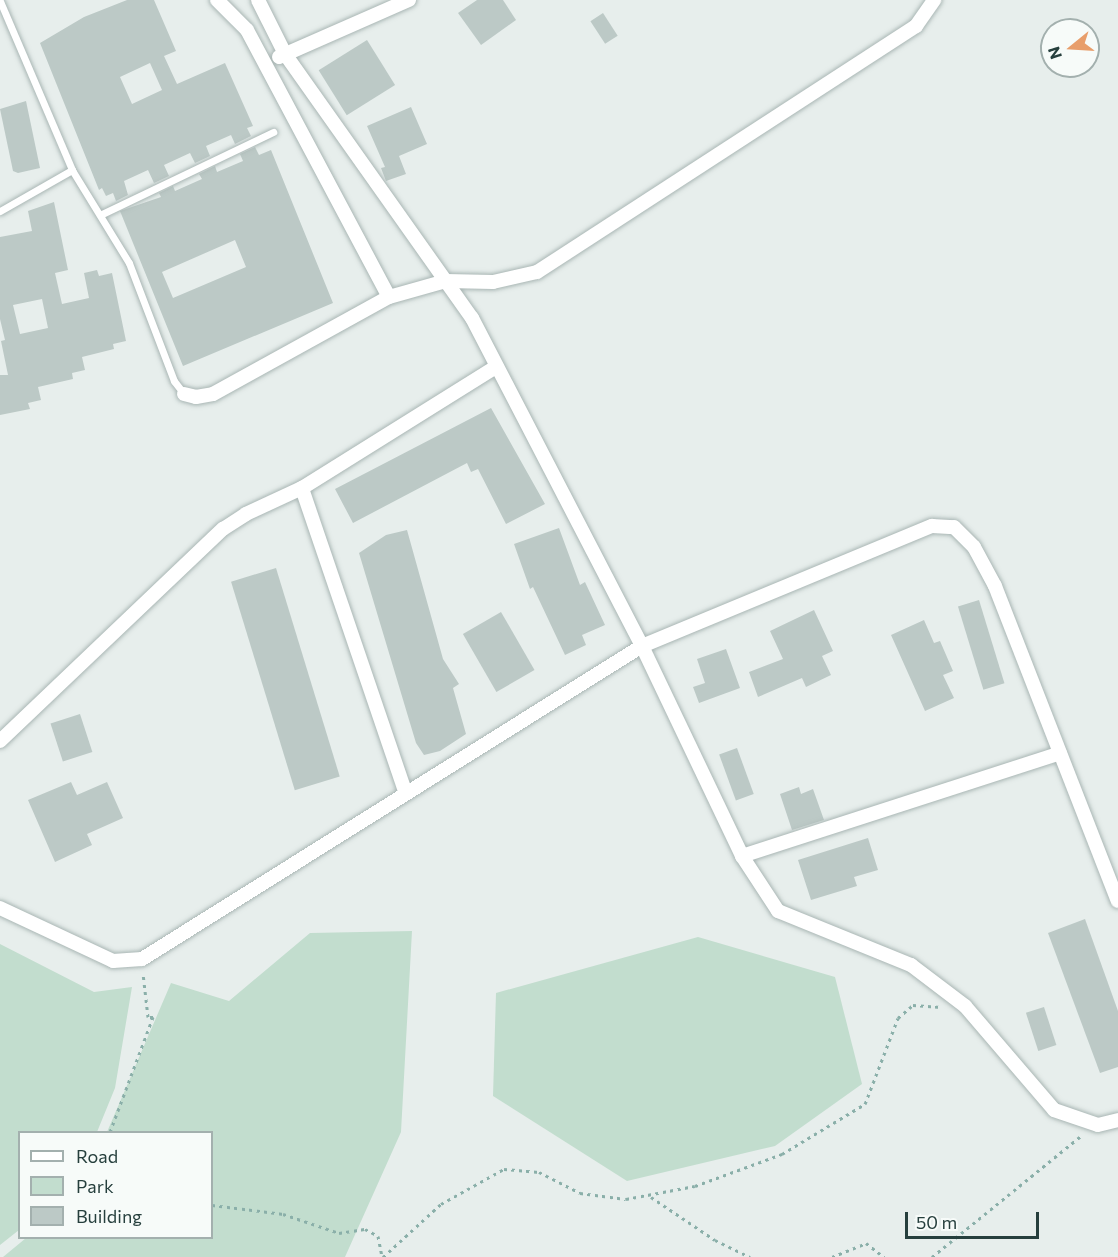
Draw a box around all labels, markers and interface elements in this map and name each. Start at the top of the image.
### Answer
north arrow [1040,18,1100,78]
text: N [1043,44,1065,62]
legend [18,1131,213,1239]
text: Road [76,1145,118,1167]
text: Park [76,1175,114,1197]
scale bar [908,1200,1042,1238]
text: Building [76,1205,142,1227]
text: 50 m [916,1211,957,1233]

